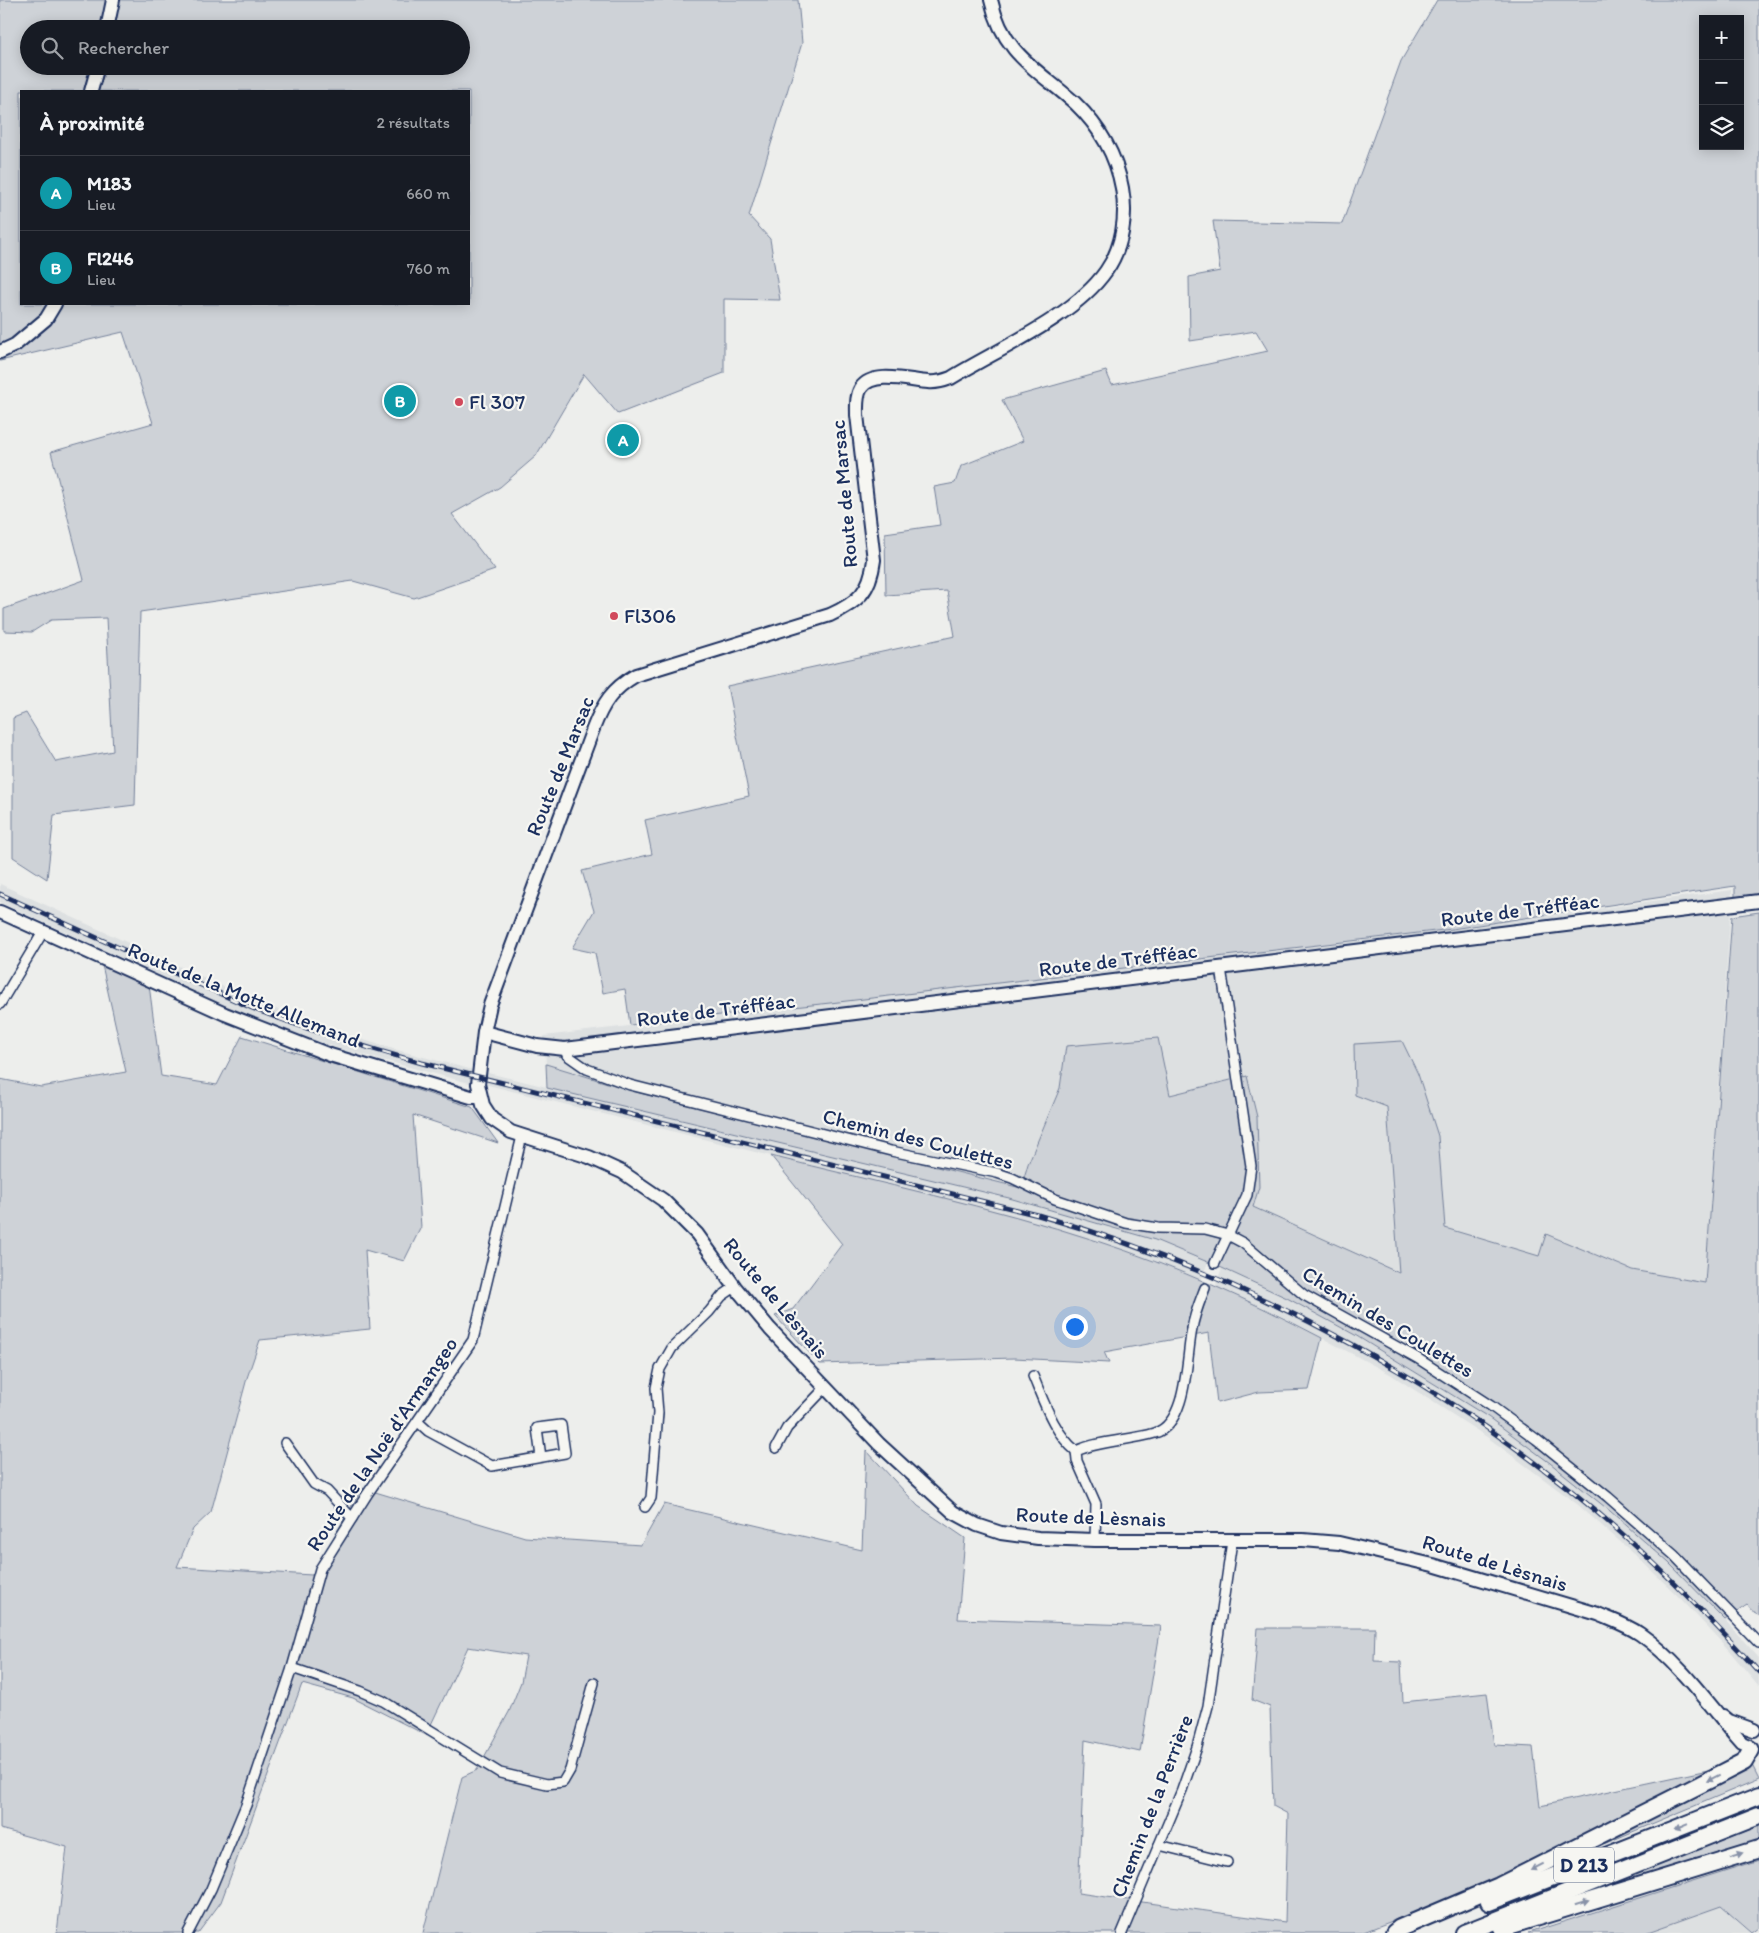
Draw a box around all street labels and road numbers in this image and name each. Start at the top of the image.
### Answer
street label: Route de Marsac [825,419,862,569]
street label: Route de Marsac [520,692,599,839]
street label: Route de Tréfféac [1439,887,1601,932]
street label: Route de la Motte Allemand [124,936,364,1053]
street label: Route de Tréfféac [1037,937,1199,982]
street label: Route de Tréfféac [635,987,797,1032]
street label: Chemin des Coulettes [820,1103,1016,1174]
street label: Route de Lèsnais [718,1232,834,1363]
street label: Chemin des Coulettes [1298,1260,1479,1383]
street label: Route de la Noë d'Armangeo [301,1332,463,1555]
street label: Route de Lèsnais [1015,1501,1167,1532]
street label: Route de Lèsnais [1420,1529,1571,1596]
street label: Chemin de la Perrière [1105,1711,1198,1901]
road number: D 213 [1554,1848,1614,1882]

